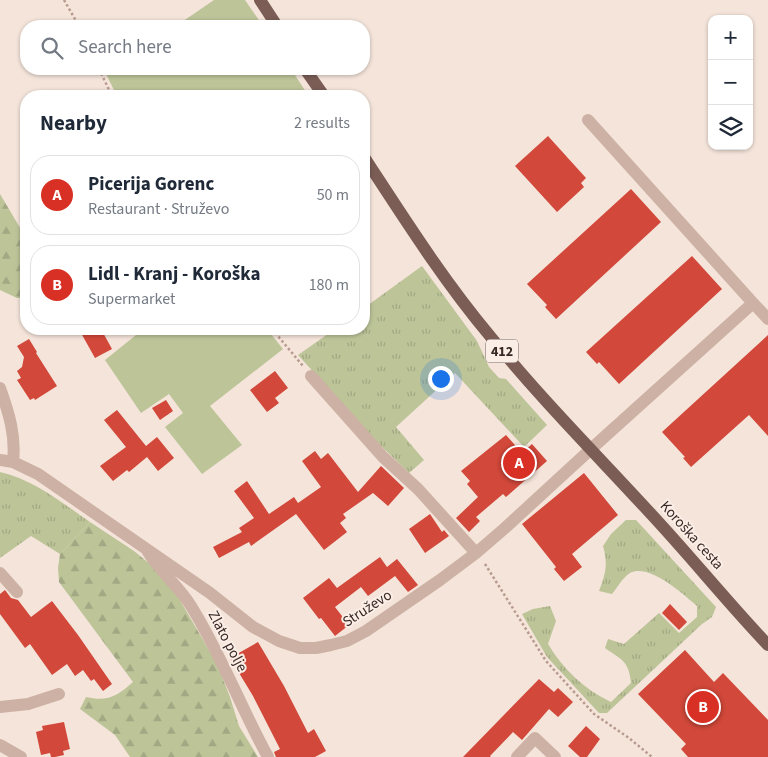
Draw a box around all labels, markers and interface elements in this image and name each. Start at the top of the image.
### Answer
map controls [708,15,753,150]
button: + [708,15,753,60]
search box [20,20,370,75]
icon: search [38,34,66,62]
text: Search here [78,34,172,61]
button: − [708,60,753,105]
button: layers [708,105,753,150]
text: Nearby [40,108,107,138]
text: 2 results [294,112,350,134]
text: Picerija Gorenc [88,171,214,198]
text: A [52,184,62,206]
text: 50 m [317,184,349,206]
text: Restaurant · Struževo [88,198,229,220]
text: Lidl - Kranj - Koroška [88,261,260,288]
text: B [52,274,62,296]
text: 180 m [309,274,349,296]
text: Supermarket [88,288,175,310]
road number: 412 [486,340,518,362]
your location [428,366,454,392]
pin: A [503,444,535,482]
street label: Koroška cesta [655,496,728,574]
street label: Struževo [339,585,396,632]
street label: Zlato polje [203,607,253,676]
pin: B [687,688,719,726]

